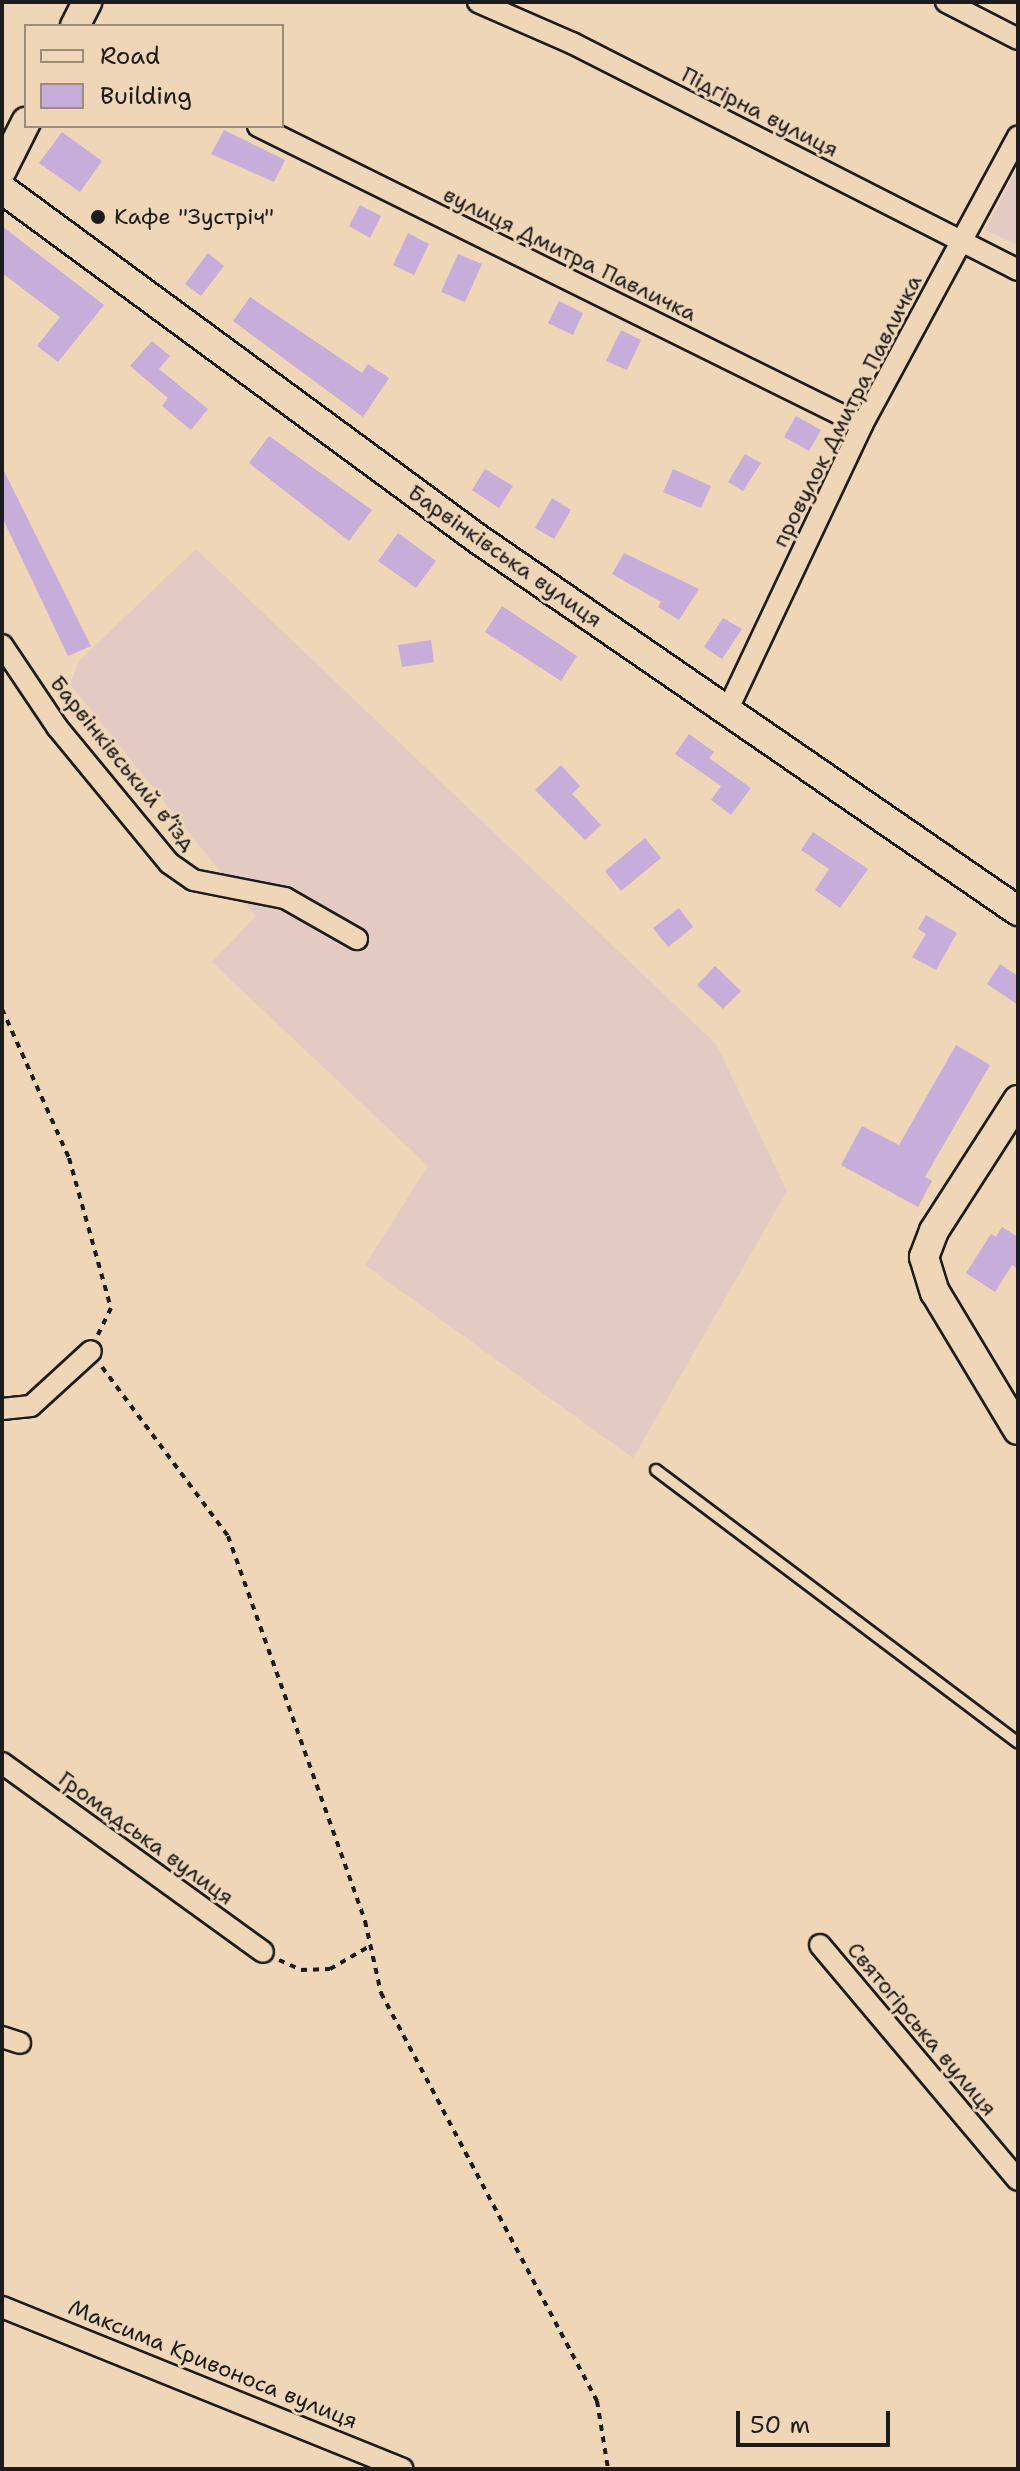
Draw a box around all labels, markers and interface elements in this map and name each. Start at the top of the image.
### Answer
legend [24,24,284,128]
text: Road [100,40,160,72]
street label: Підгірна вулиця [677,61,843,163]
text: Building [100,80,192,112]
street label: вулиця Дмитра Павличка [439,181,701,327]
place label: Кафе "Зустріч" [114,204,274,230]
marker: Кафе "Зустріч" [89,208,107,226]
street label: провулок Дмитра Павличка [767,271,927,551]
street label: Барвінківська вулиця [403,479,607,633]
street label: Барвінківський в’їзд [44,670,202,856]
street label: Громадська вулиця [53,1765,239,1911]
street label: Святогірська вулиця [842,1937,1002,2121]
street label: Максима Кривоноса вулиця [65,2294,361,2434]
scale bar [740,2395,894,2445]
text: 50 m [750,2409,810,2441]

